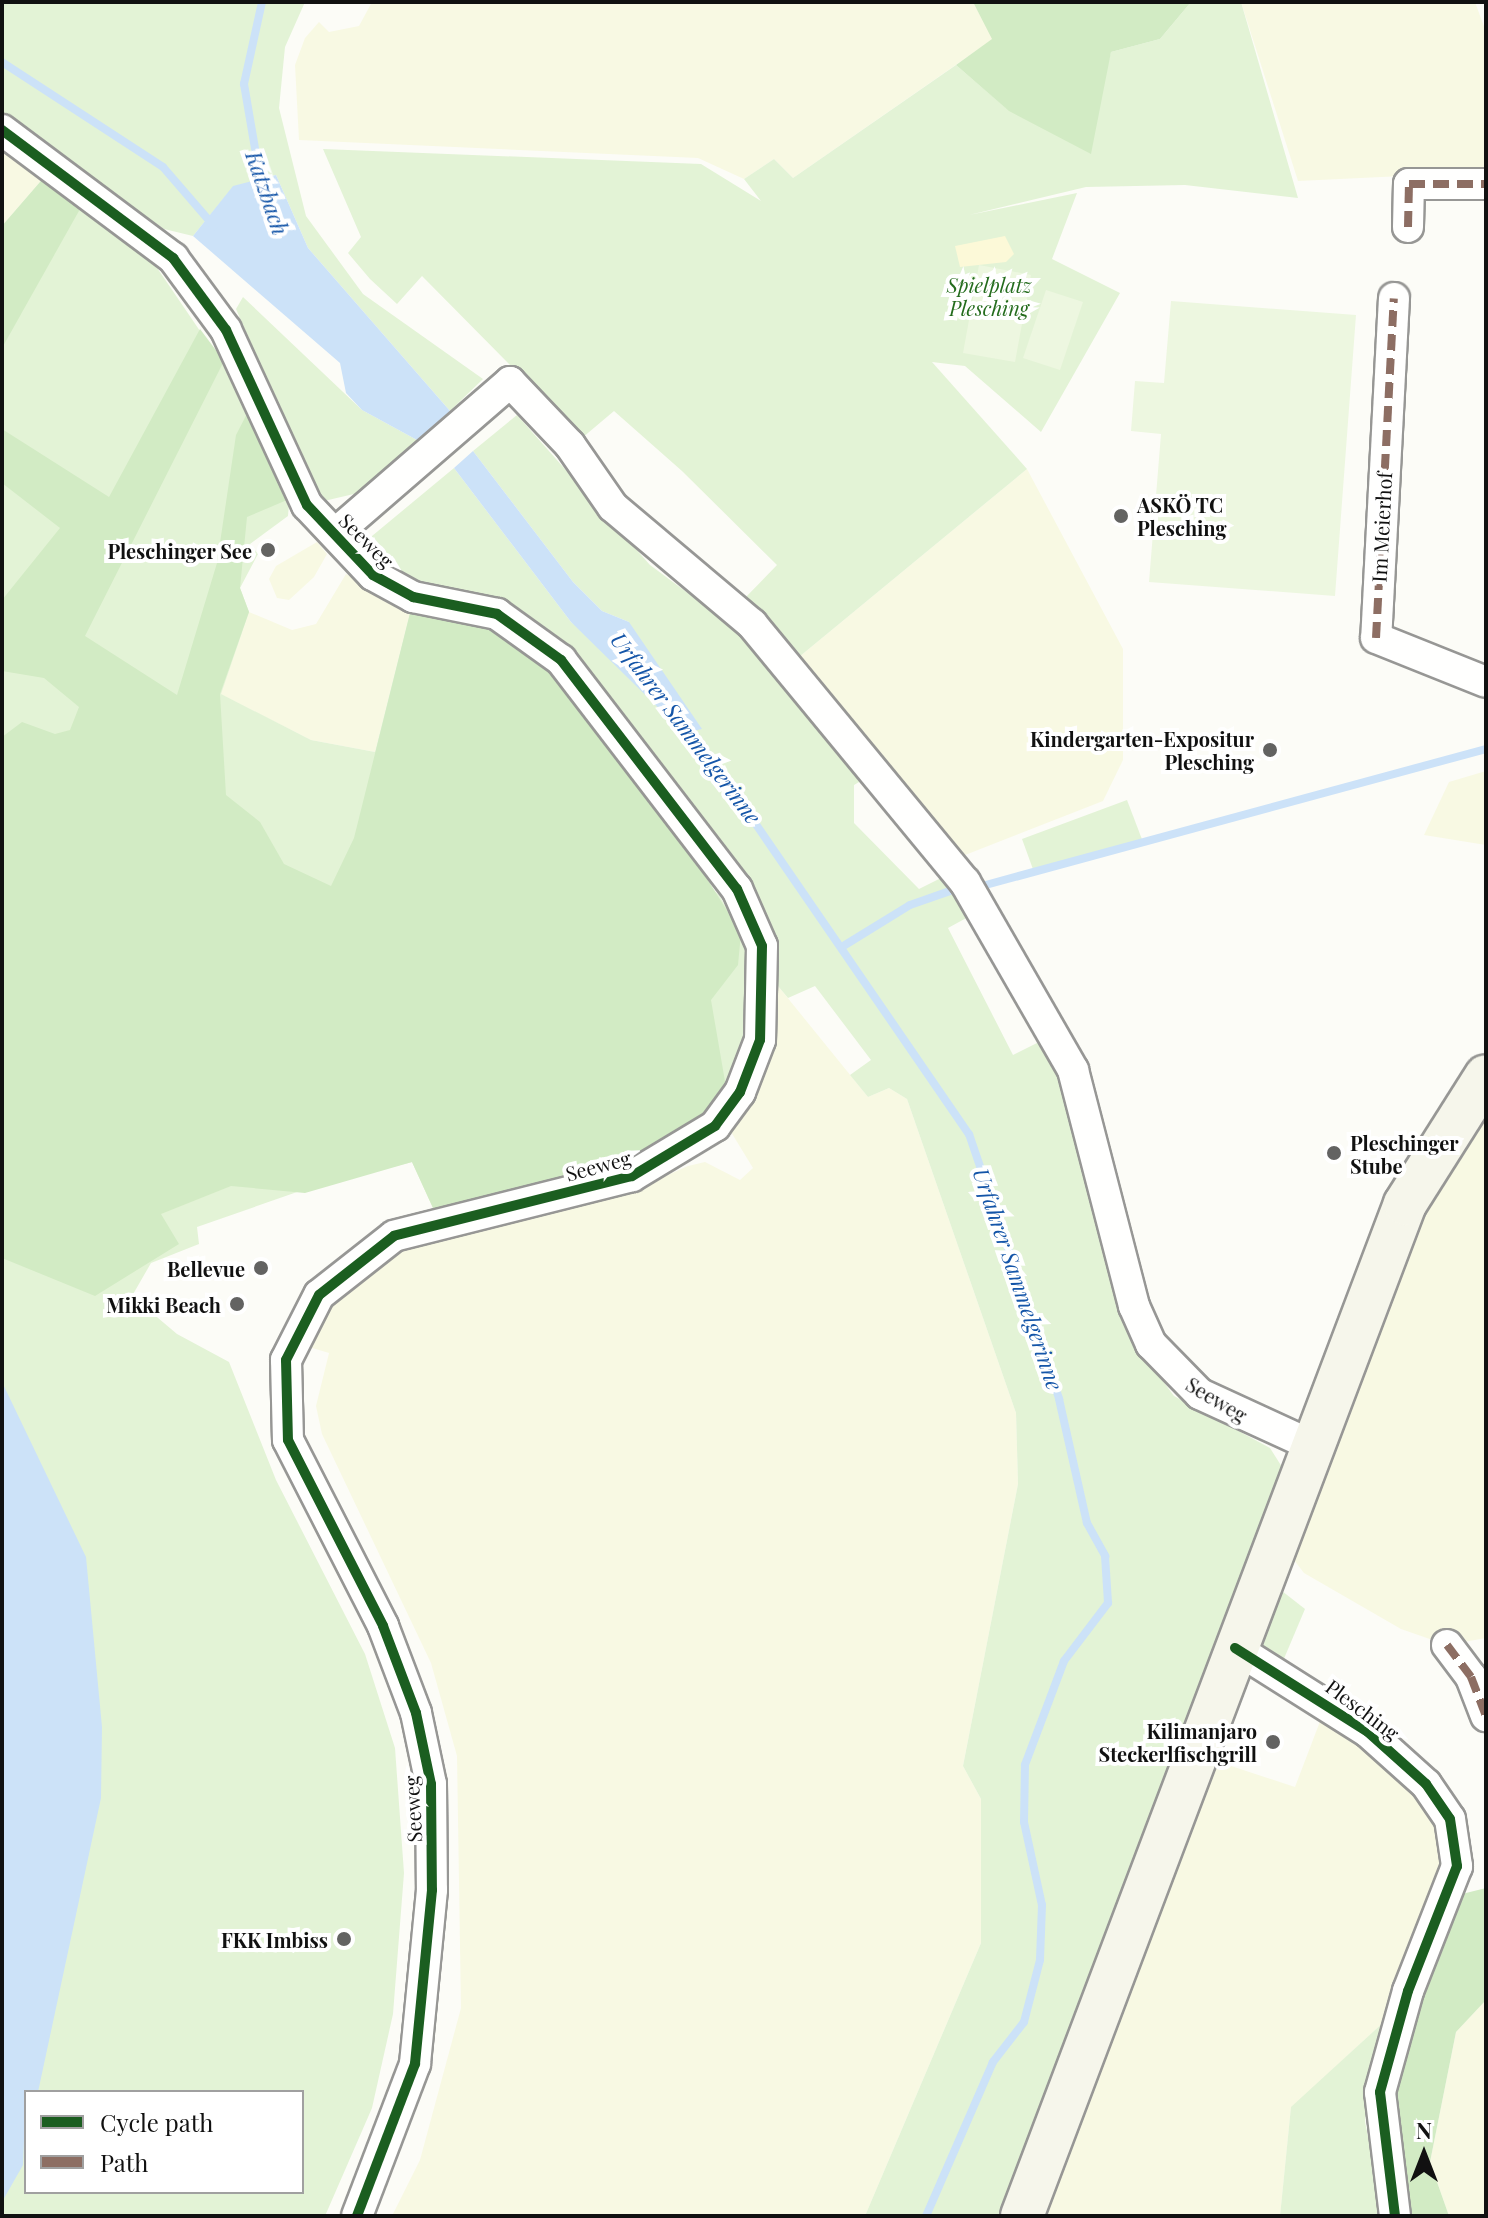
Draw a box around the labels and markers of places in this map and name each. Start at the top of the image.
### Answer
place label: ASKÖ TC Plesching [1137,492,1227,539]
marker: ASKÖ TC Plesching [1112,507,1130,525]
place label: Pleschinger See [107,538,252,562]
marker: Pleschinger See [259,541,277,559]
place label: Kindergarten-Expositur Plesching [1030,726,1254,773]
marker: Kindergarten-Expositur Plesching [1261,741,1279,759]
place label: Pleschinger Stube [1350,1130,1459,1177]
marker: Pleschinger Stube [1325,1144,1343,1162]
place label: Bellevue [167,1256,245,1280]
marker: Bellevue [252,1259,270,1277]
place label: Mikki Beach [106,1292,221,1316]
marker: Mikki Beach [228,1295,246,1313]
place label: Kilimanjaro Steckerlfischgrill [1098,1718,1257,1765]
marker: Kilimanjaro Steckerlfischgrill [1264,1733,1282,1751]
place label: FKK Imbiss [221,1927,328,1951]
marker: FKK Imbiss [335,1930,353,1948]

